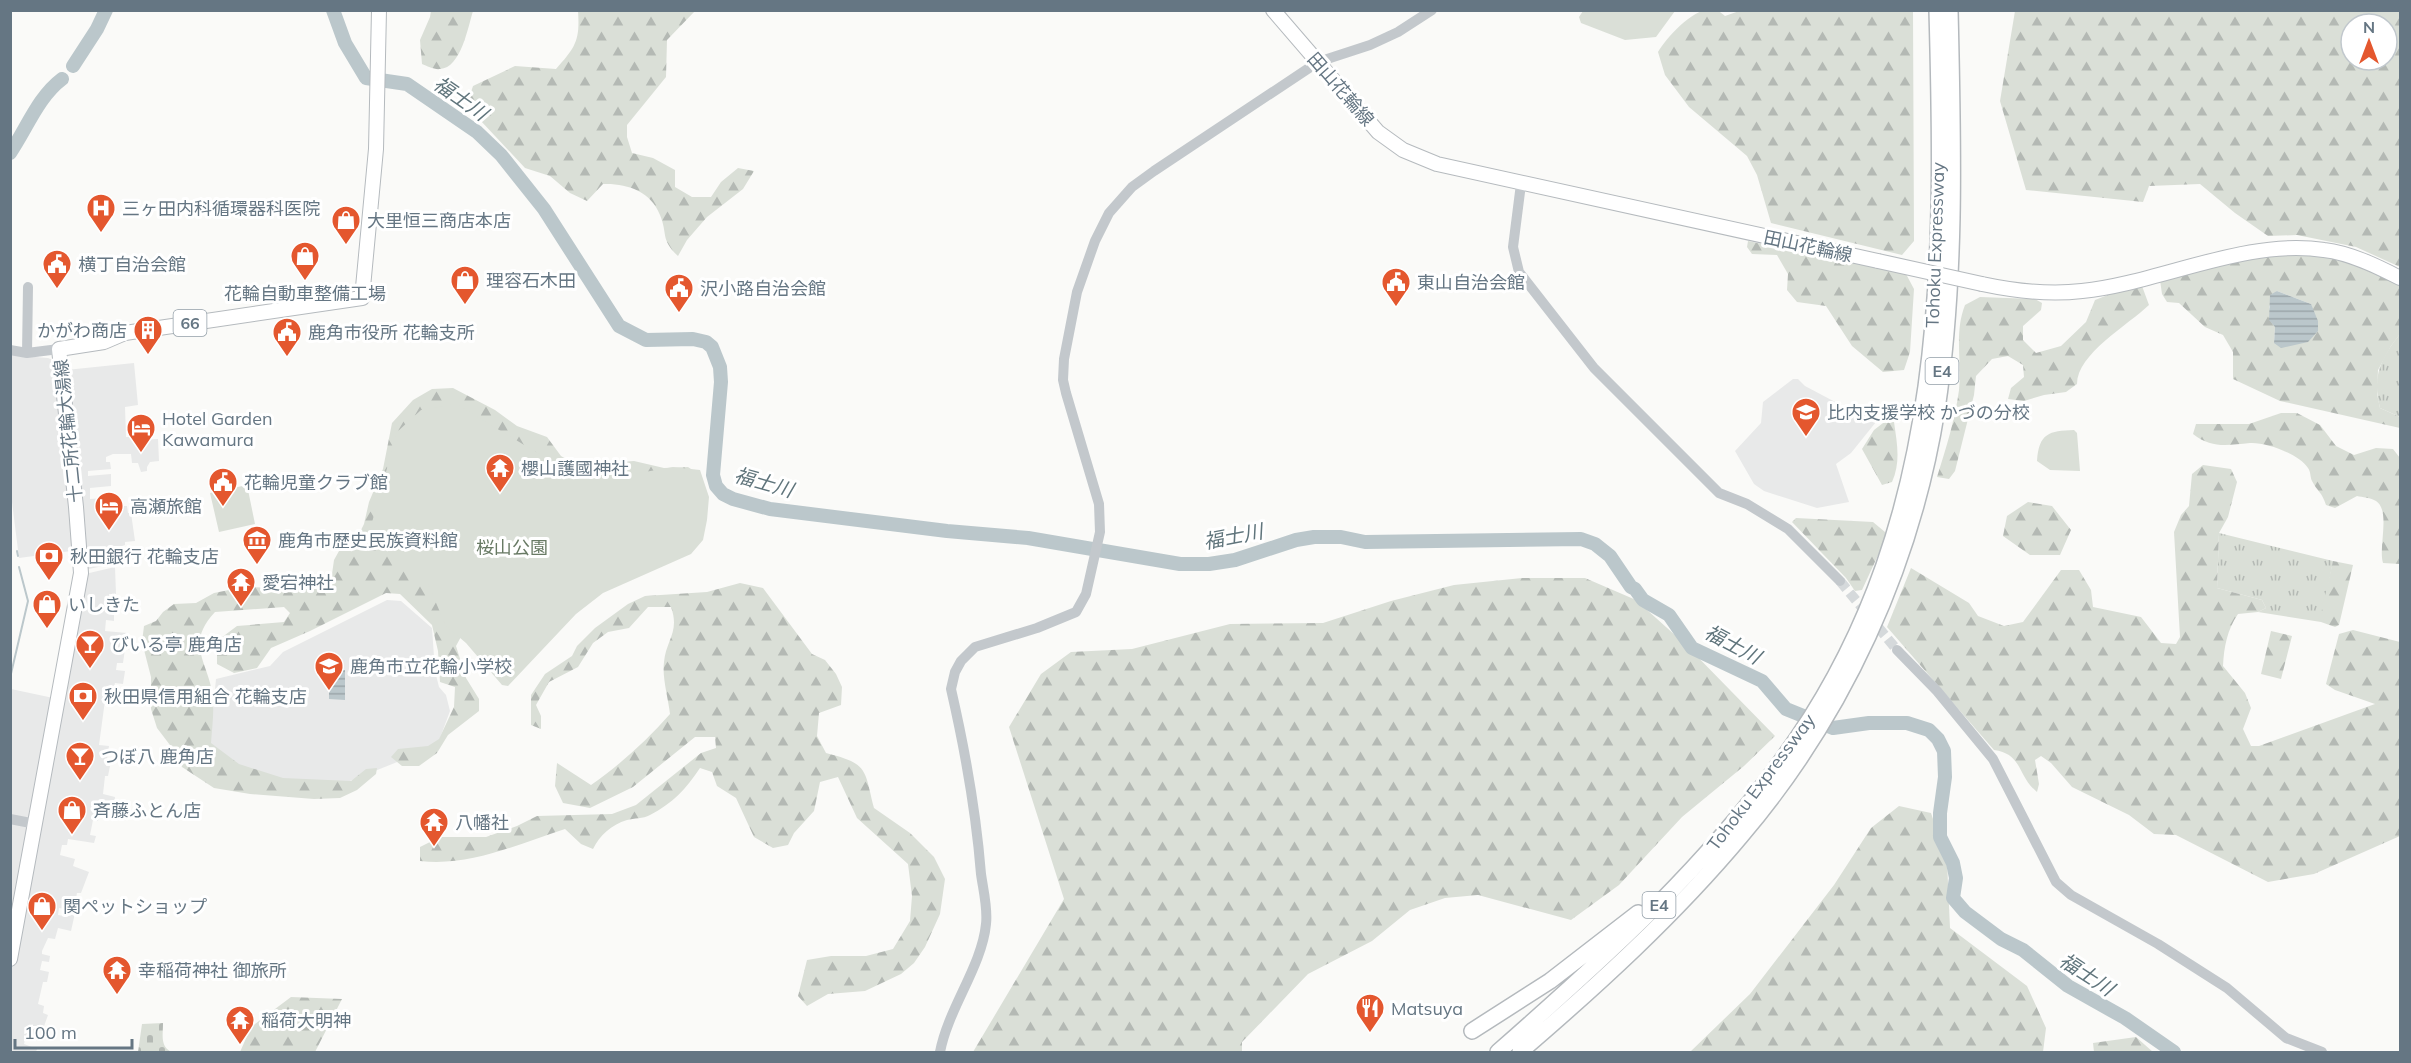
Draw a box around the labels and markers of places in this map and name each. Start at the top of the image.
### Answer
hospital icon: 三ヶ田内科循環器科医院 [85,192,117,234]
place label: 三ヶ田内科循環器科医院 [122,197,320,220]
shop icon: 大里恒三商店本店 [330,204,362,246]
place label: 大里恒三商店本店 [367,209,511,232]
shop icon: 花輪自動車整備工場 [289,240,321,282]
public building icon: 横丁自治会館 [41,248,73,290]
place label: 横丁自治会館 [78,253,186,276]
shop icon: 理容石木田 [449,264,481,306]
public building icon: 東山自治会館 [1380,266,1412,308]
place label: 理容石木田 [486,269,576,292]
place label: 東山自治会館 [1417,271,1525,294]
public building icon: 沢小路自治会館 [663,272,695,314]
place label: 沢小路自治会館 [700,277,826,300]
place label: 花輪自動車整備工場 [224,282,386,305]
building icon: かがわ商店 [132,314,164,356]
public building icon: 鹿角市役所 花輪支所 [271,316,303,358]
place label: かがわ商店 [37,319,127,342]
place label: 鹿角市役所 花輪支所 [308,321,475,344]
school or university icon: 比内支援学校 かづの分校 [1790,396,1822,438]
place label: 比内支援学校 かづの分校 [1827,401,2030,424]
place label: Hotel Garden Kawamura [162,407,272,451]
hotel icon: Hotel Garden Kawamura [125,412,157,454]
temple icon: 櫻山護國神社 [484,452,516,494]
place label: 櫻山護國神社 [521,457,629,480]
public building icon: 花輪児童クラブ館 [207,466,239,508]
place label: 花輪児童クラブ館 [244,471,388,494]
hotel icon: 高瀬旅館 [93,490,125,532]
place label: 高瀬旅館 [130,495,202,518]
museum icon: 鹿角市歴史民族資料館 [241,524,273,566]
place label: 鹿角市歴史民族資料館 [278,529,458,552]
bank icon: 秋田銀行 花輪支店 [33,540,65,582]
place label: 秋田銀行 花輪支店 [70,545,219,568]
temple icon: 愛宕神社 [225,566,257,608]
place label: 愛宕神社 [262,571,334,594]
shop icon: いしきた [31,588,63,630]
place label: いしきた [68,593,140,616]
bar icon: びいる亭 鹿角店 [74,628,106,670]
place label: びいる亭 鹿角店 [111,633,242,656]
school or university icon: 鹿角市立花輪小学校 [313,650,345,692]
place label: 鹿角市立花輪小学校 [350,655,512,678]
bank icon: 秋田県信用組合 花輪支店 [67,680,99,722]
place label: 秋田県信用組合 花輪支店 [104,685,307,708]
bar icon: つぼ八 鹿角店 [64,740,96,782]
place label: つぼ八 鹿角店 [101,745,214,768]
shop icon: 斉藤ふとん店 [56,794,88,836]
place label: 斉藤ふとん店 [93,799,201,822]
temple icon: 八幡社 [418,806,450,848]
place label: 八幡社 [455,811,509,834]
shop icon: 関ペットショップ [26,890,58,932]
place label: 関ペットショップ [63,895,207,918]
temple icon: 幸稲荷神社 御旅所 [101,954,133,996]
place label: 幸稲荷神社 御旅所 [138,959,287,982]
restaurant icon: Matsuya [1354,992,1386,1034]
place label: Matsuya [1391,997,1463,1020]
temple icon: 稲荷大明神 [224,1004,256,1046]
place label: 稲荷大明神 [261,1009,351,1032]

